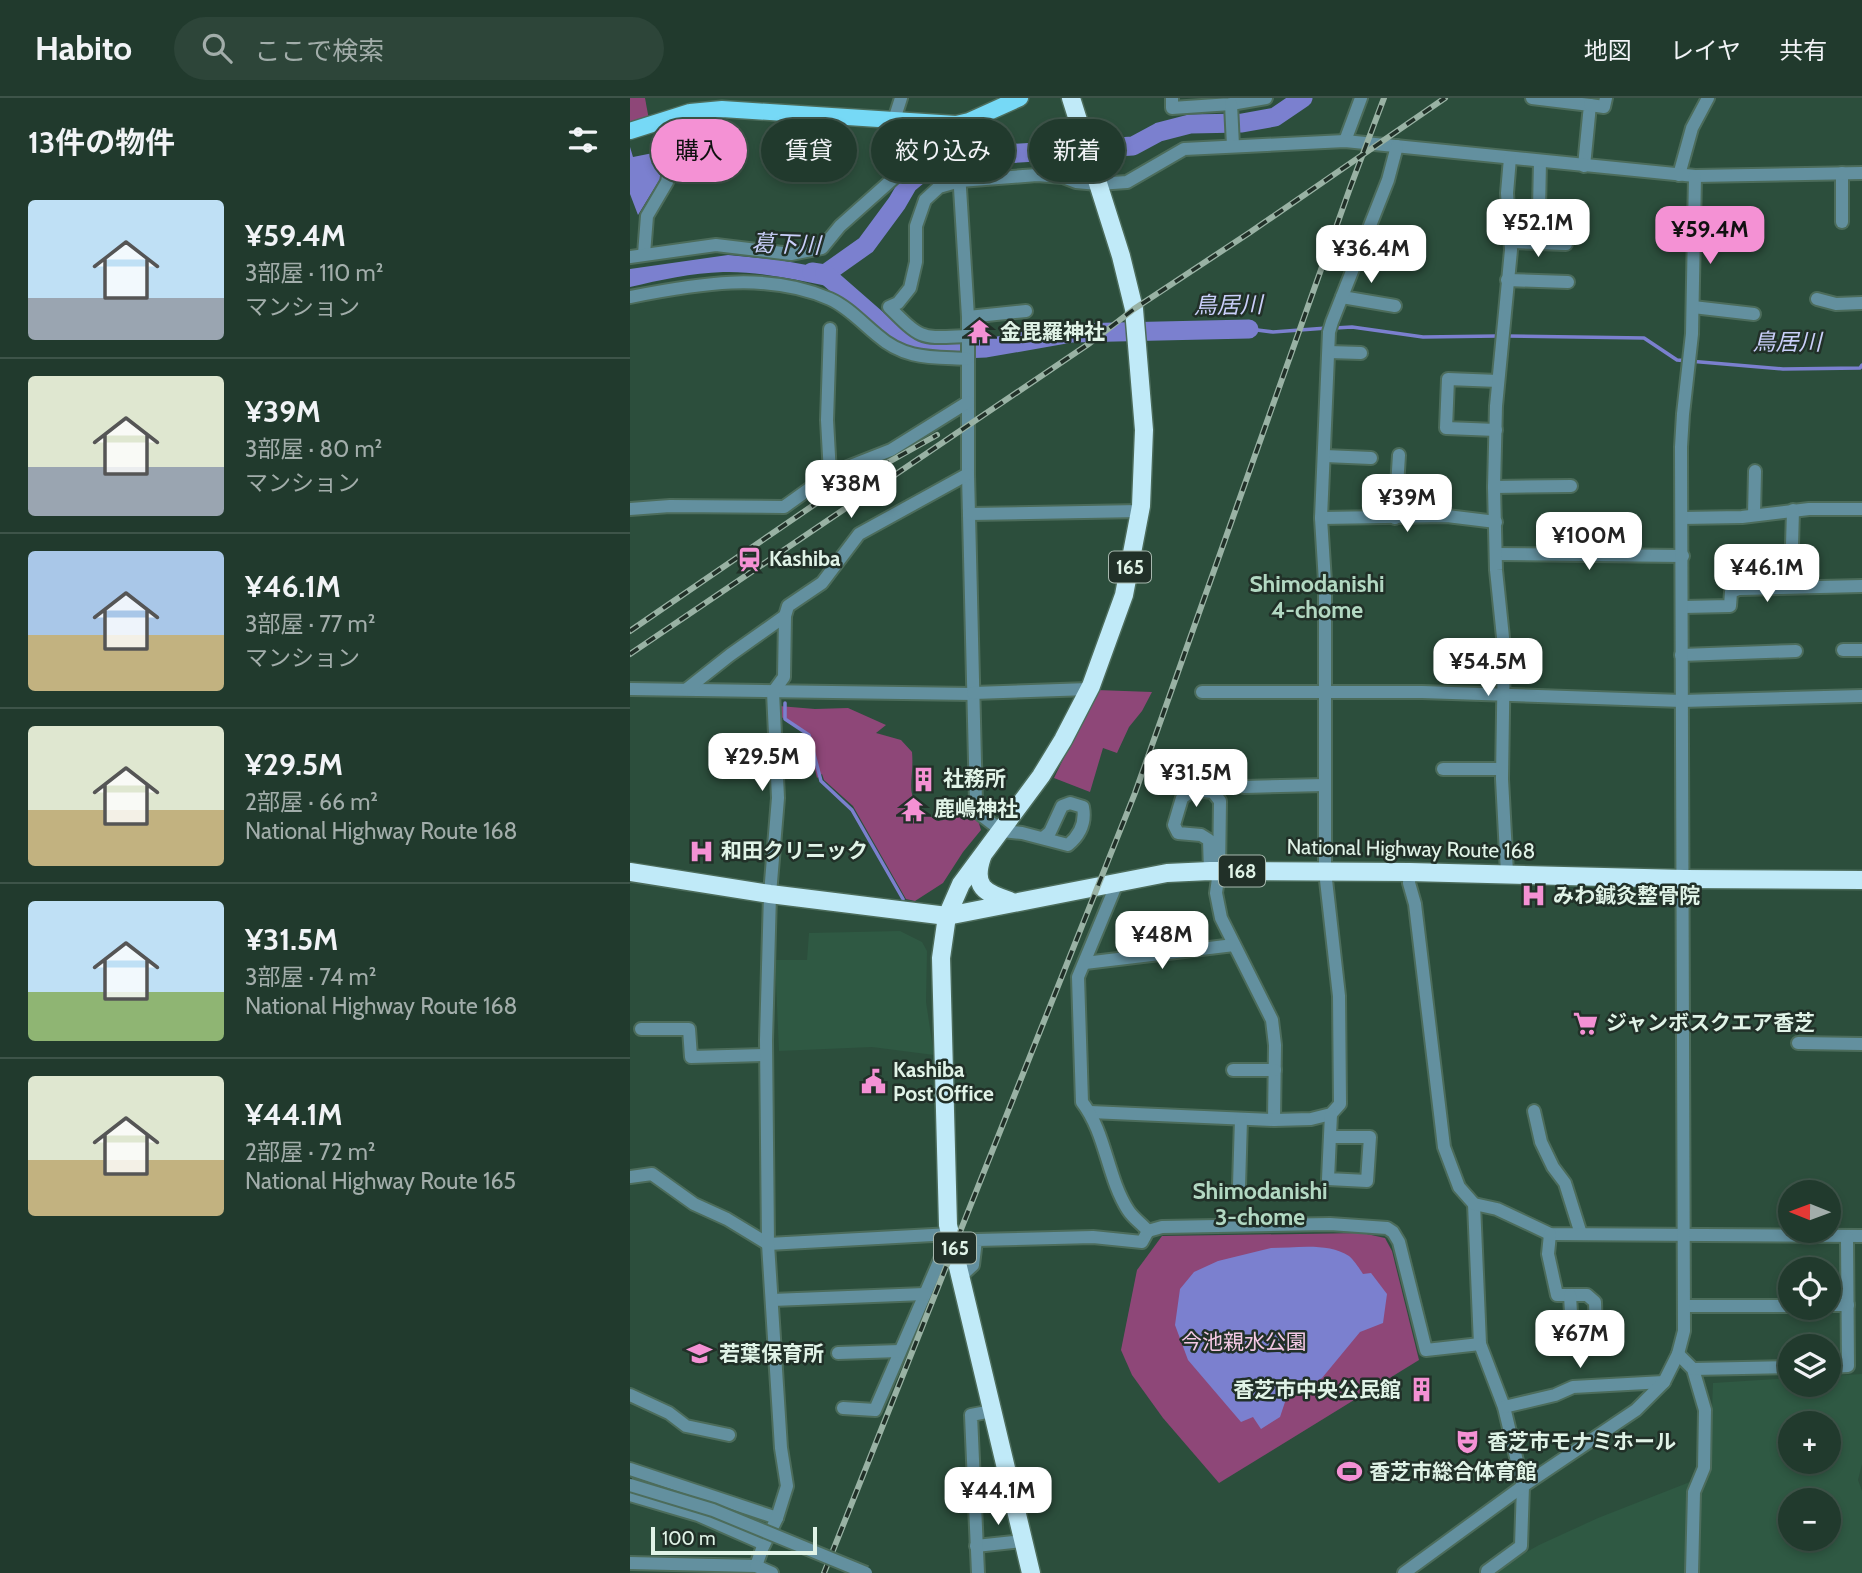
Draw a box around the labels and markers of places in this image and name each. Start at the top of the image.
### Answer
pin: ¥52.1M [1481,200,1595,259]
pin: ¥59.4M [1653,206,1767,266]
pin: ¥36.4M [1314,226,1428,285]
temple icon: 金毘羅神社 [966,318,994,346]
place label: 金毘羅神社 [1000,319,1105,344]
pin: ¥38M [810,460,892,520]
pin: ¥39M [1366,474,1448,534]
pin: ¥100M [1540,512,1638,572]
station icon: Kashiba [735,545,763,573]
pin: ¥46.1M [1710,545,1824,604]
place label: Kashiba [769,546,841,571]
pin: ¥54.5M [1431,638,1545,698]
pin: ¥29.5M [705,734,819,793]
pin: ¥31.5M [1139,750,1253,809]
building icon: 社務所 [909,765,937,793]
place label: 社務所 [943,766,1006,791]
temple icon: 鹿嶋神社 [900,795,928,823]
place label: 鹿嶋神社 [934,796,1018,821]
hospital icon: 和田クリニック [687,837,715,865]
place label: 和田クリニック [721,838,868,863]
hospital icon: みわ鍼灸整骨院 [1519,882,1547,910]
place label: みわ鍼灸整骨院 [1553,883,1700,908]
pin: ¥48M [1121,912,1203,971]
supermarket icon: ジャンボスクエア香芝 [1572,1009,1600,1037]
place label: ジャンボスクエア香芝 [1606,1010,1815,1035]
place label: Kashiba Post Office [893,1057,994,1106]
public building icon: Kashiba Post Office [859,1068,887,1096]
pin: ¥67M [1539,1310,1621,1370]
school or university icon: 若葉保育所 [685,1340,713,1368]
place label: 若葉保育所 [719,1341,824,1366]
building icon: 香芝市中央公民館 [1407,1376,1435,1404]
place label: 香芝市中央公民館 [1233,1377,1401,1402]
theatre icon: 香芝市モナミホール [1453,1428,1481,1456]
place label: 香芝市モナミホール [1487,1429,1676,1454]
sports icon: 香芝市総合体育館 [1335,1458,1363,1486]
place label: 香芝市総合体育館 [1369,1459,1537,1484]
pin: ¥44.1M [941,1468,1055,1527]

